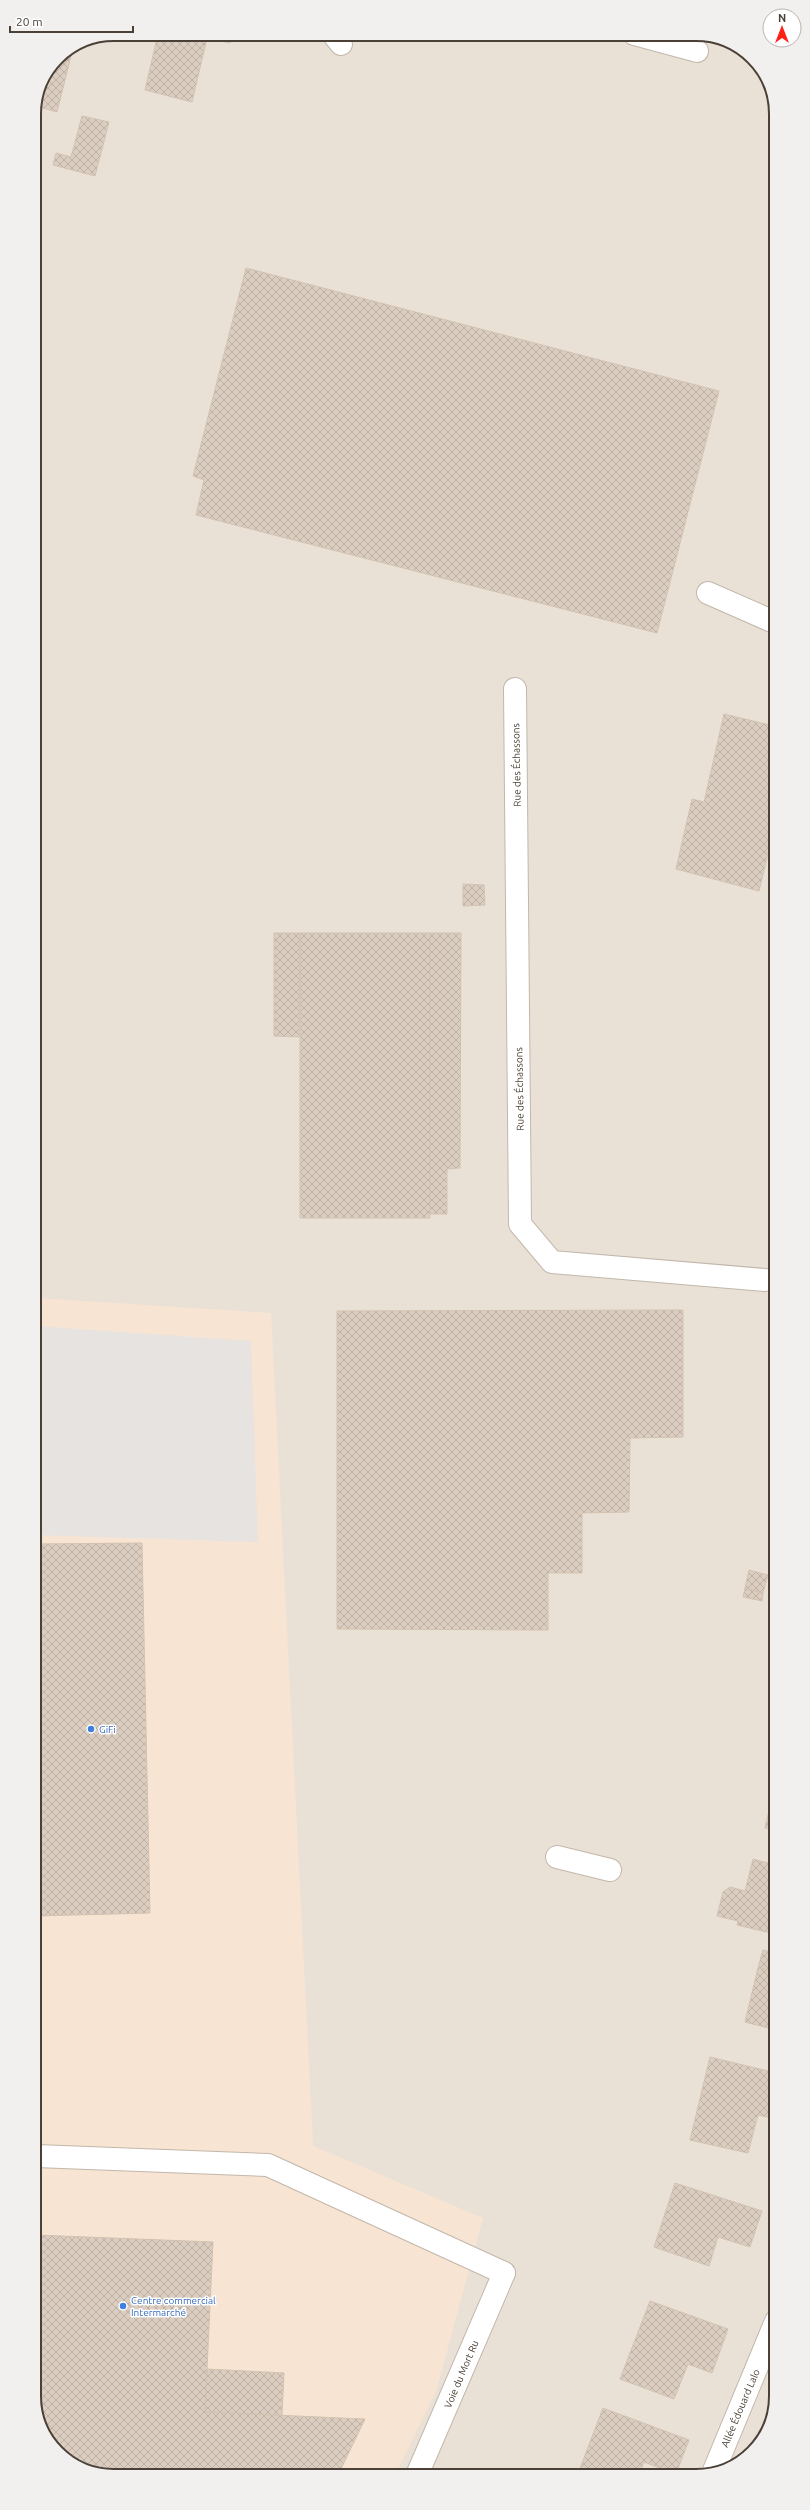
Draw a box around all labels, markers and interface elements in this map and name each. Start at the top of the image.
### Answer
scale bar [10,8,133,34]
north arrow [762,8,802,48]
text: N [778,12,786,24]
text: 20 m [16,15,43,28]
street label: Rue des Échassons [509,723,523,807]
street label: Rue des Échassons [512,1047,526,1131]
marker: GiFi [86,1724,96,1734]
place label: GiFi [99,1724,116,1735]
place label: Centre commercial Intermarché [131,2295,216,2318]
marker: Centre commercial Intermarché [118,2301,128,2311]
street label: Voie du Mort Ru [442,2339,481,2410]
street label: Allée Édouard Lalo [718,2367,762,2449]

